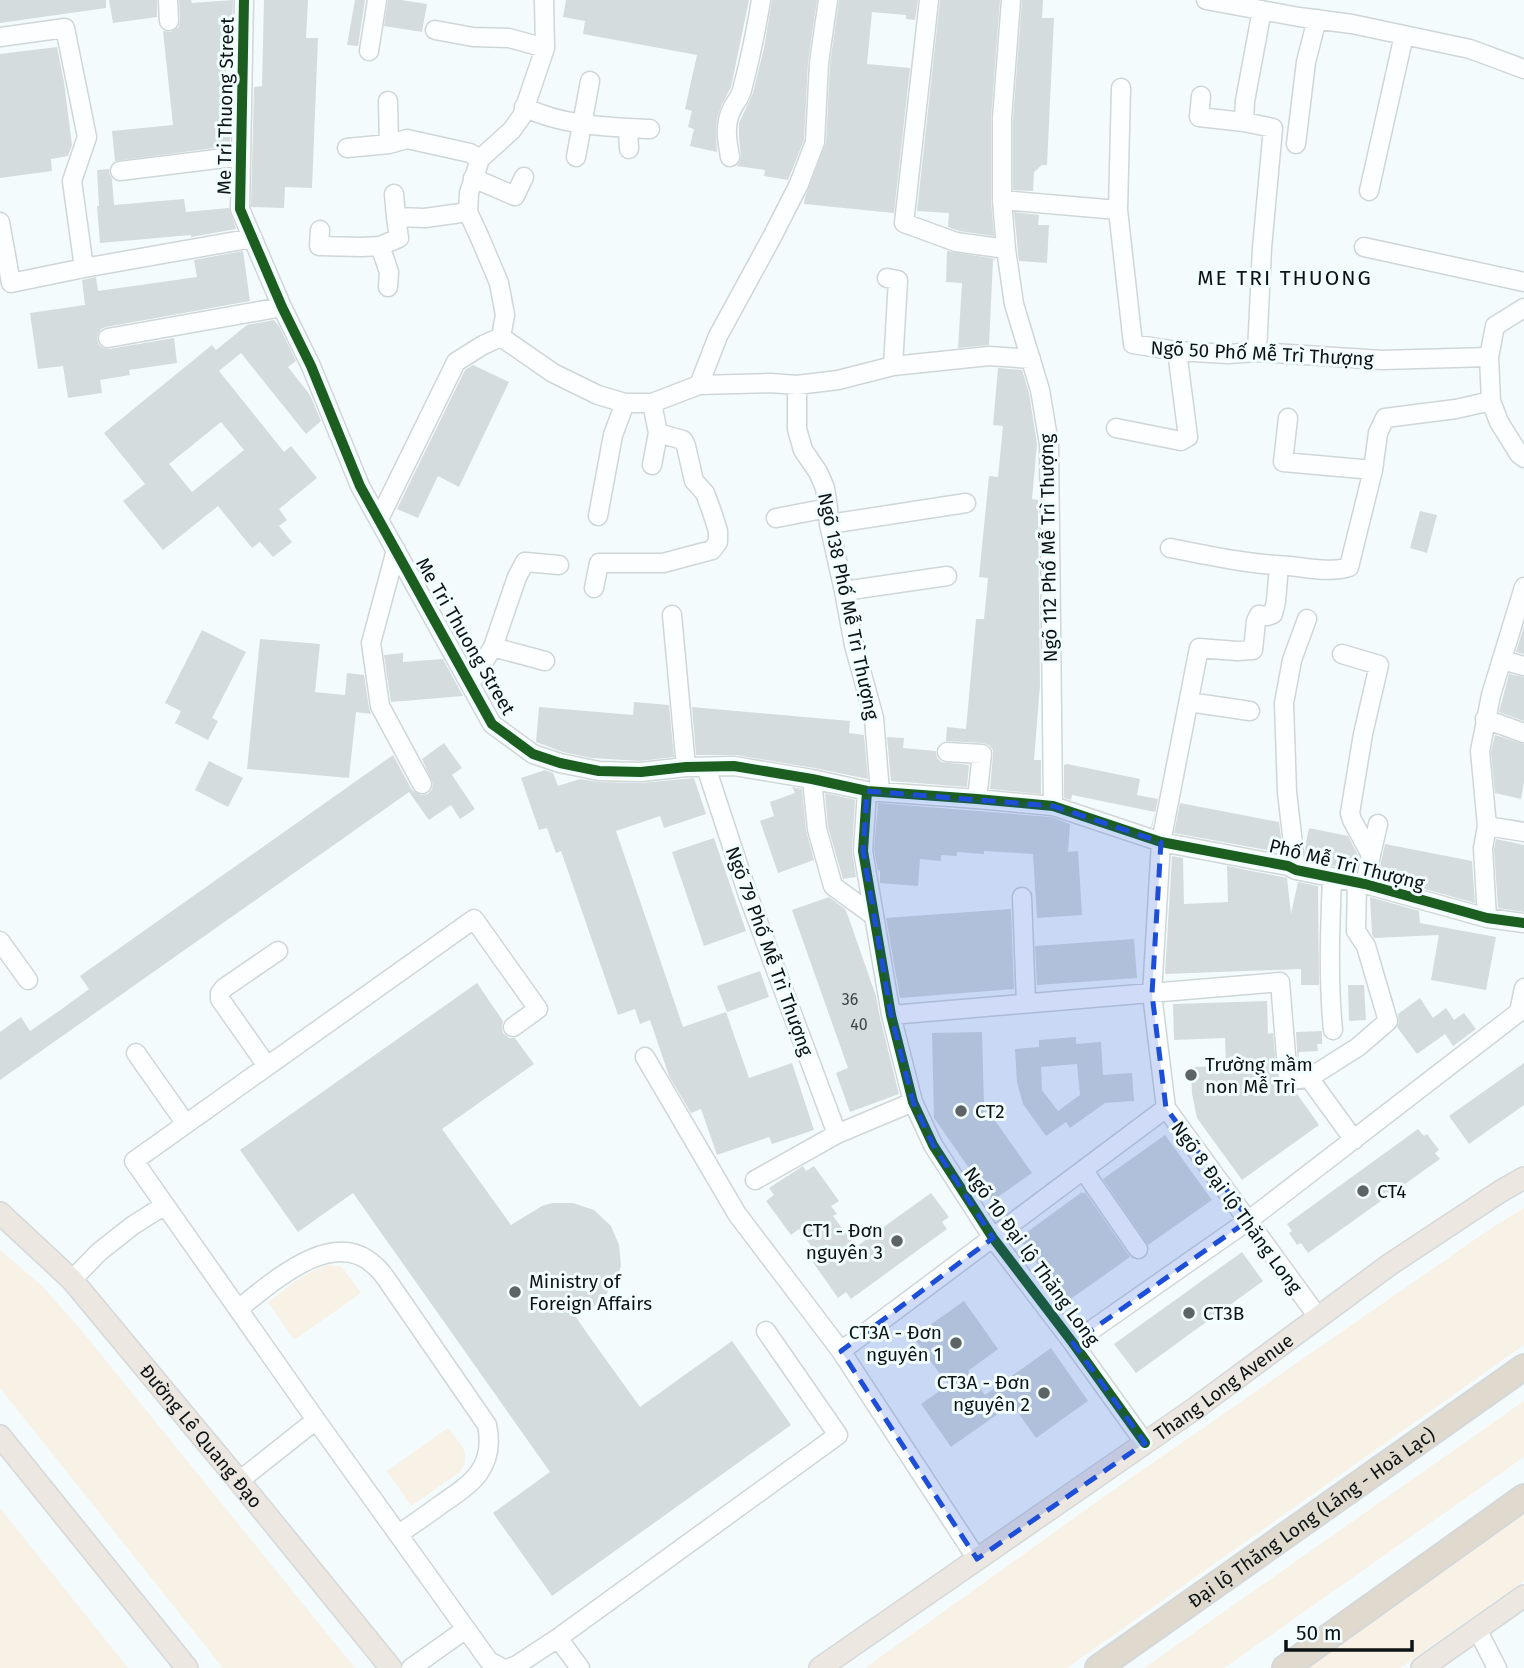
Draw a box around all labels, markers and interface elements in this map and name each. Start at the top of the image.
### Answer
street label: Me Tri Thuong Street [212,17,239,195]
district label: ME TRI THUONG [1197,265,1373,291]
street label: Ngõ 50 Phố Mễ Trì Thượng [1150,336,1374,371]
street label: Ngõ 112 Phố Mễ Trì Thượng [1035,433,1062,663]
street label: Ngõ 138 Phố Mễ Trì Thượng [813,491,884,722]
street label: Me Tri Thuong Street [411,553,520,719]
street label: Phố Mễ Trì Thượng [1267,834,1427,895]
street label: Ngõ 79 Phố Mễ Trì Thượng [721,843,818,1059]
house number: 36 [842,990,858,1009]
house number: 40 [850,1015,868,1034]
place label: Trường mầm non Mễ Trì [1205,1053,1313,1098]
marker: Trường mầm non Mễ Trì [1183,1067,1199,1083]
place label: CT2 [975,1100,1005,1123]
marker: CT2 [953,1103,969,1119]
street label: Ngõ 8 Đại lộ Thăng Long [1166,1117,1307,1298]
street label: Ngõ 10 Đại lộ Thăng Long [959,1162,1104,1350]
place label: CT4 [1377,1180,1406,1203]
marker: CT4 [1355,1183,1371,1199]
place label: CT1 - Đơn nguyên 3 [802,1219,883,1264]
marker: CT1 - Đơn nguyên 3 [889,1233,905,1249]
place label: Ministry of Foreign Affairs [529,1270,652,1315]
marker: Ministry of Foreign Affairs [507,1284,523,1300]
place label: CT3B [1203,1302,1244,1325]
marker: CT3B [1181,1305,1197,1321]
place label: CT3A - Đơn nguyên 1 [849,1321,942,1366]
street label: Thang Long Avenue [1150,1329,1298,1445]
marker: CT3A - Đơn nguyên 1 [948,1335,964,1351]
street label: Đường Lê Quang Đạo [135,1360,267,1513]
place label: CT3A - Đơn nguyên 2 [937,1371,1030,1416]
marker: CT3A - Đơn nguyên 2 [1036,1385,1052,1401]
street label: Đại lộ Thăng Long (Láng - Hoà Lạc) [1184,1423,1439,1613]
scale bar [1286,1608,1412,1652]
text: 50 m [1296,1620,1342,1646]

